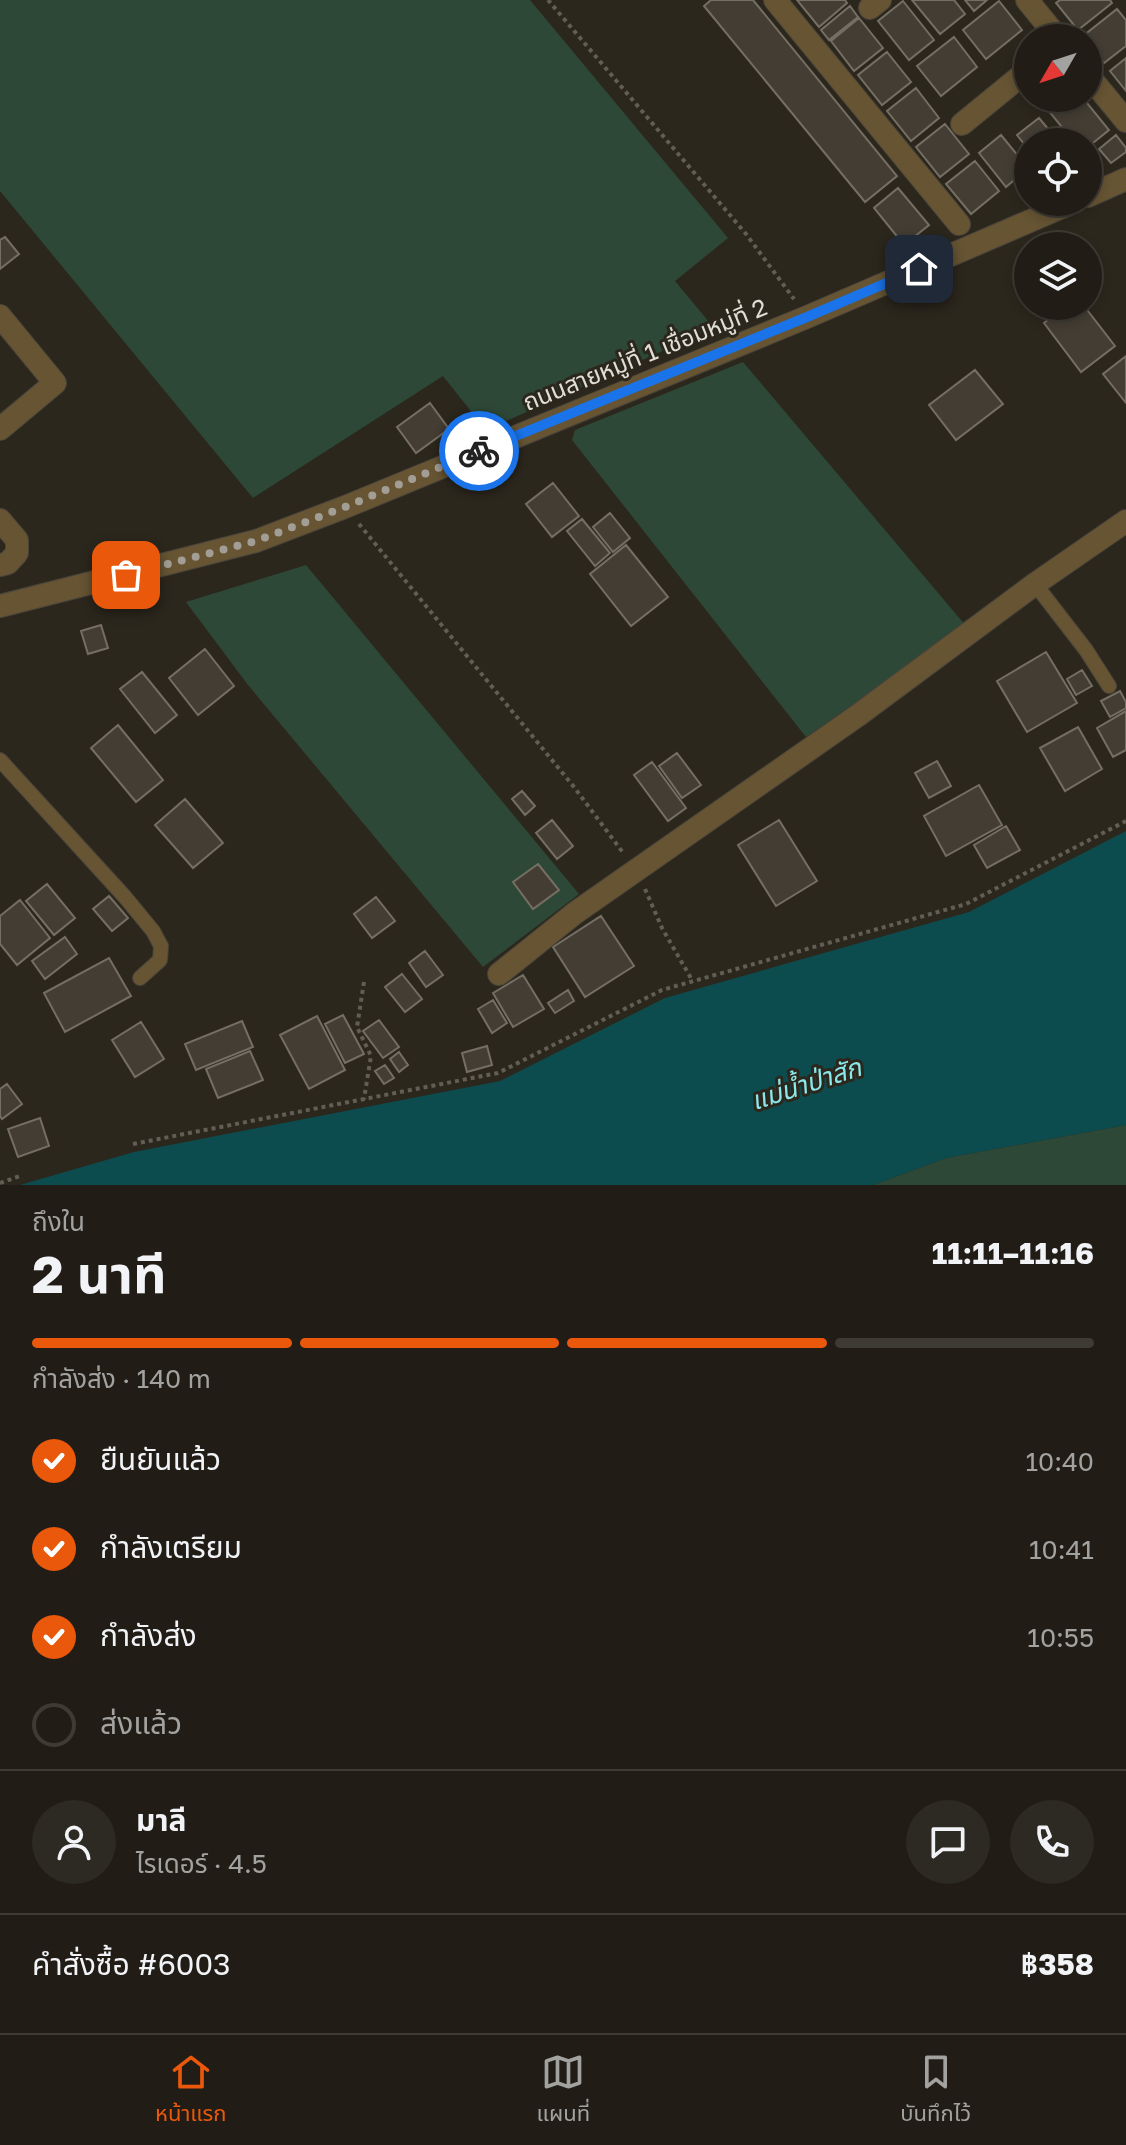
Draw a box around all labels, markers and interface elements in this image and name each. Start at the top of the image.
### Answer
north arrow [1014,24,1102,112]
map controls [1014,24,1102,320]
button: locate [1014,128,1102,216]
button: layers [1014,232,1102,320]
pin [885,235,953,303]
icon: home [897,247,941,291]
street label: ถนนสายหมู่ที่ 1 เชื่อมหมู่ที่ 2 [518,290,771,418]
courier [439,411,519,491]
icon: bike [457,429,501,473]
pin [92,541,160,609]
icon: bag [104,553,148,597]
water label: แม่น้ำป่าสัก [746,1049,866,1116]
text: ถึงใน [32,1206,85,1237]
text: 11:11–11:16 [932,1235,1094,1271]
text: 2 นาที [32,1242,166,1304]
text: กำลังส่ง · 140 m [32,1363,211,1394]
icon: check [32,1439,76,1483]
text: ยืนยันแล้ว [100,1441,221,1477]
text: 10:40 [1025,1446,1094,1477]
icon: check [32,1527,76,1571]
text: กำลังเตรียม [100,1529,242,1565]
text: 10:41 [1029,1534,1094,1565]
icon: check [32,1615,76,1659]
text: กำลังส่ง [100,1617,197,1653]
text: 10:55 [1027,1622,1094,1653]
text: ส่งแล้ว [100,1705,182,1741]
button: person [32,1800,116,1884]
button: chat [906,1800,990,1884]
button: phone [1010,1800,1094,1884]
text: มาลี [136,1802,186,1838]
text: ไรเดอร์ · 4.5 [136,1848,267,1879]
text: คำสั่งซื้อ #6003 [32,1946,231,1982]
text: ฿358 [1021,1946,1094,1982]
tab: หน้าแรก [155,2050,227,2131]
tab: แผนที่ [537,2050,590,2131]
tab: บันทึกไว้ [900,2050,971,2131]

